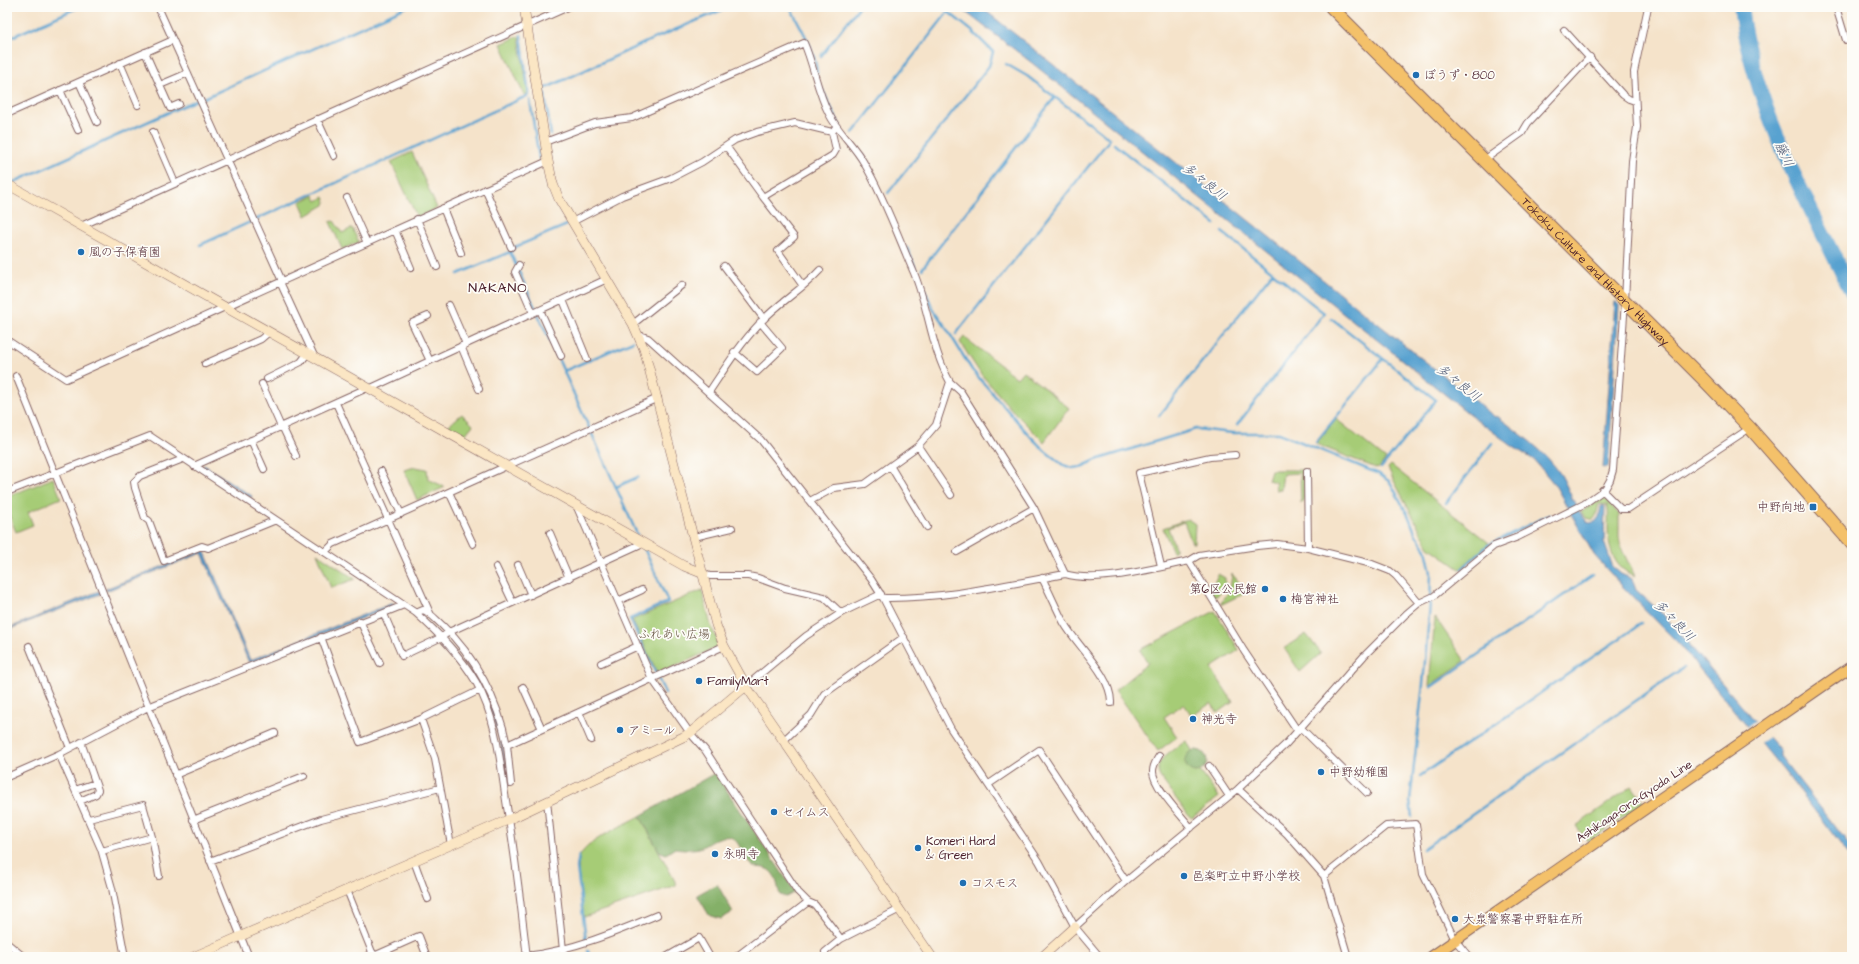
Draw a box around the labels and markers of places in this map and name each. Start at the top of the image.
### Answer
place label: ぼうず・800 [1424,67,1495,84]
marker: ぼうず・800 [1411,70,1421,80]
place label: 風の子保育園 [89,244,161,261]
marker: 風の子保育園 [76,247,86,257]
place label: 中野向地 [1757,499,1805,516]
marker: 中野向地 [1808,502,1818,512]
place label: 第6区公民館 [1189,581,1257,598]
marker: 第6区公民館 [1260,584,1270,594]
place label: 梅宮神社 [1291,591,1339,608]
marker: 梅宮神社 [1278,594,1288,604]
place label: FamilyMart [707,673,769,691]
marker: FamilyMart [694,676,704,686]
place label: 神光寺 [1201,711,1237,728]
marker: 神光寺 [1188,714,1198,724]
place label: アミール [628,722,675,739]
marker: アミール [615,725,625,735]
place label: 中野幼稚園 [1329,764,1389,781]
marker: 中野幼稚園 [1316,767,1326,777]
place label: セイムス [782,804,830,821]
marker: セイムス [769,807,779,817]
place label: Komeri Hard & Green [926,833,995,864]
marker: Komeri Hard & Green [913,843,923,853]
place label: 永明寺 [723,846,759,863]
marker: 永明寺 [710,849,720,859]
place label: 邑楽町立中野小学校 [1192,868,1300,885]
marker: 邑楽町立中野小学校 [1179,871,1189,881]
place label: コスモス [971,875,1018,892]
marker: コスモス [958,878,968,888]
place label: 大泉警察署中野駐在所 [1463,911,1583,928]
marker: 大泉警察署中野駐在所 [1450,914,1460,924]

